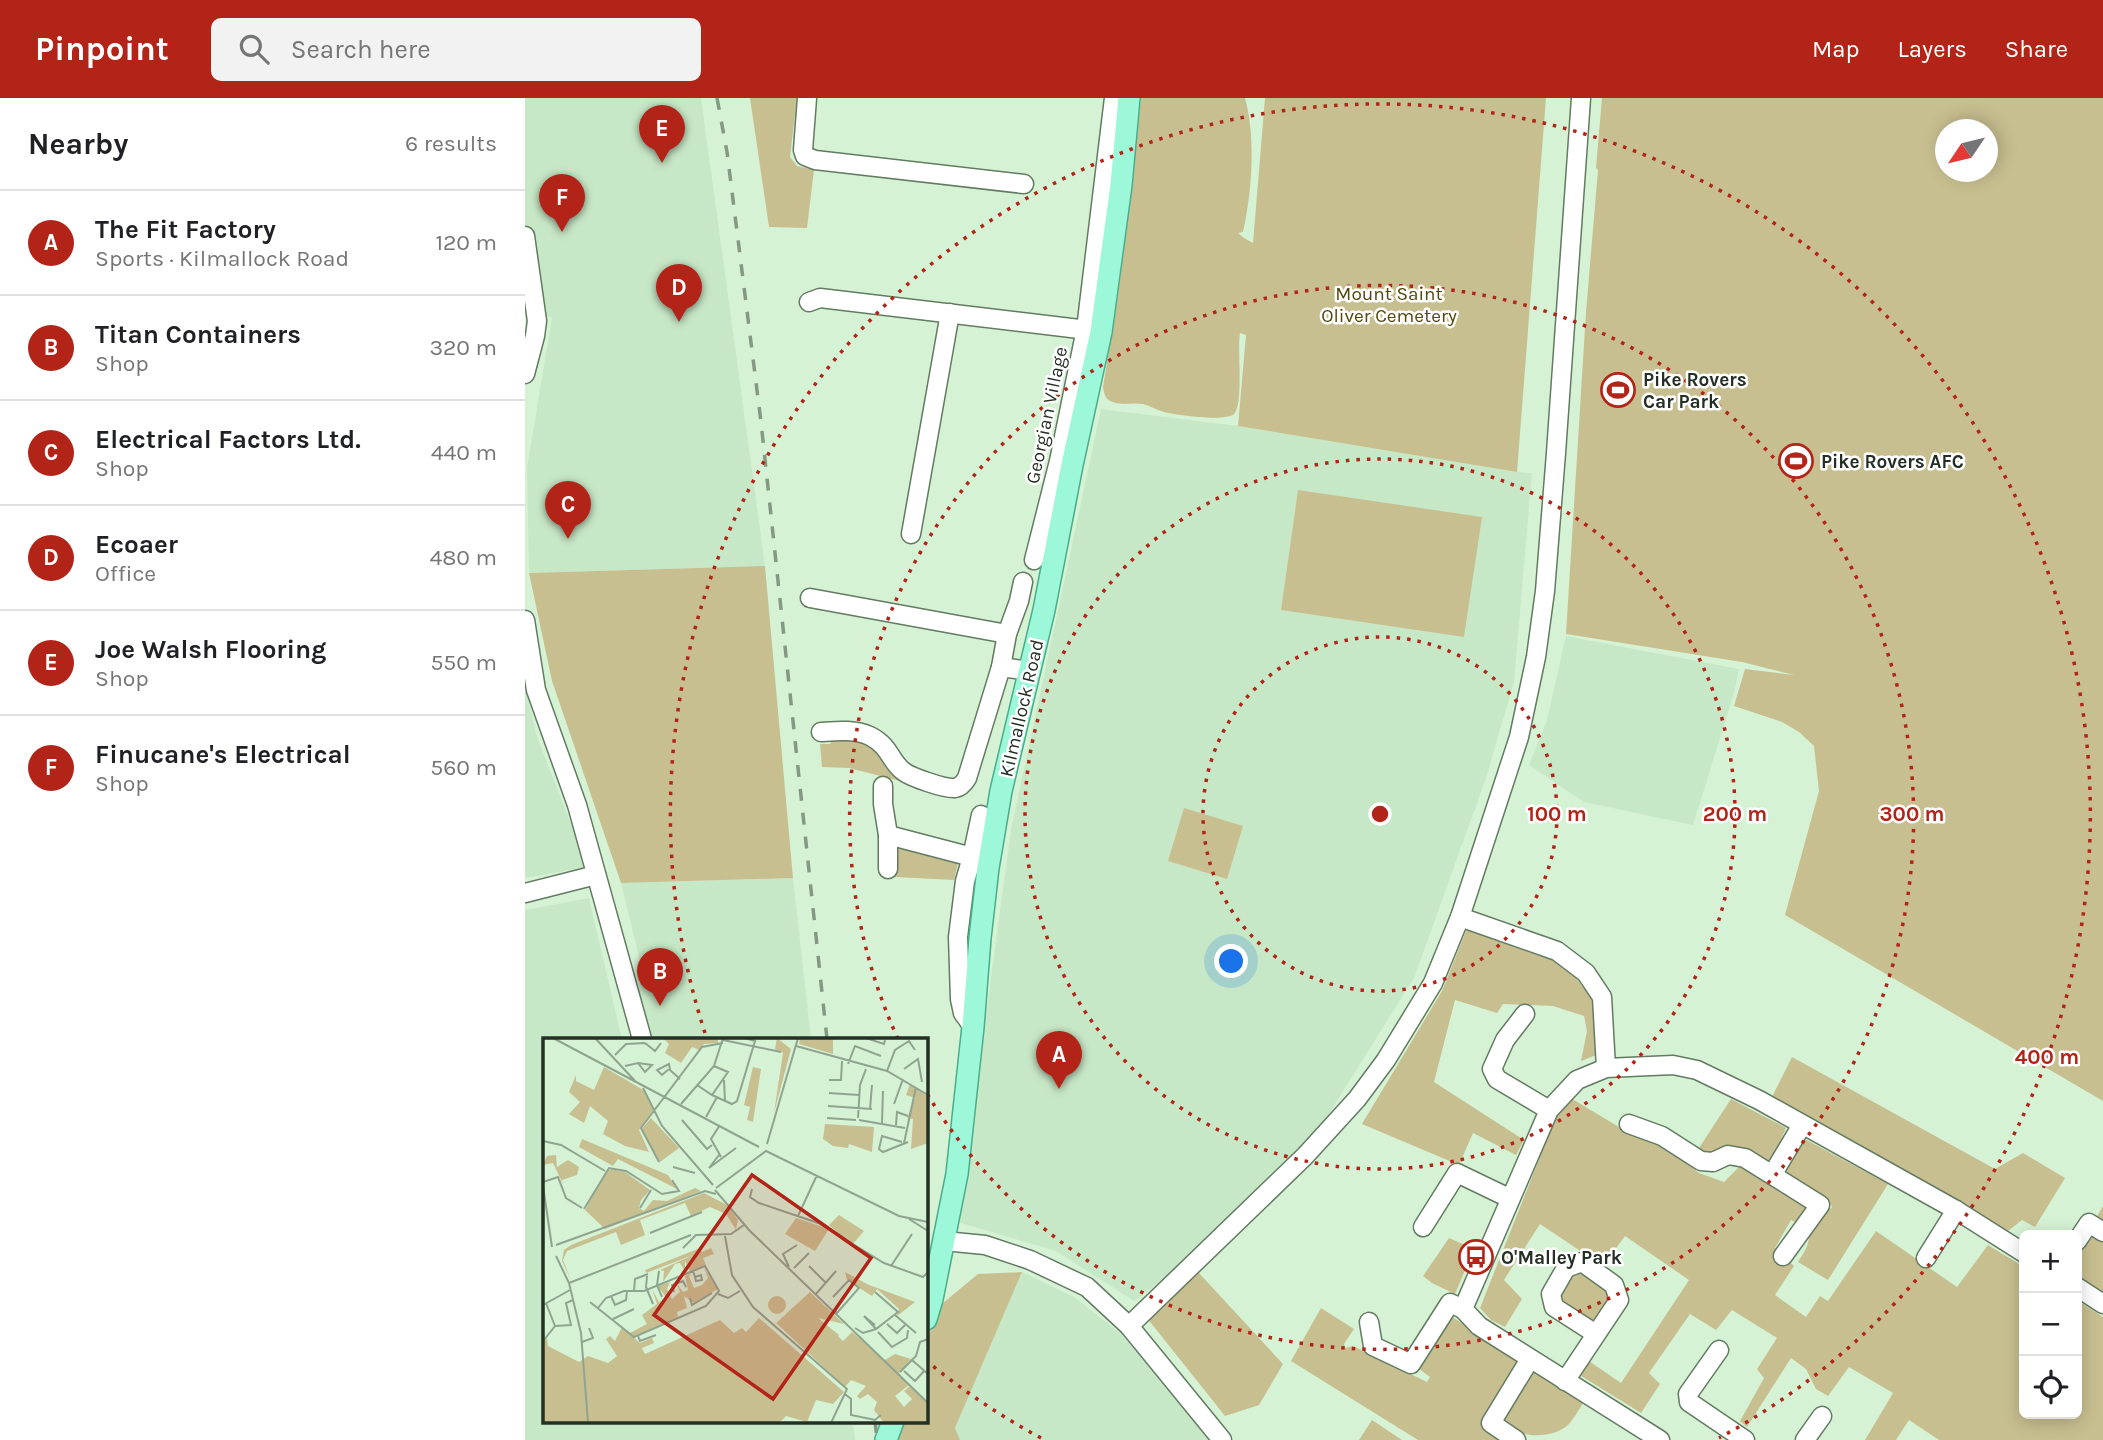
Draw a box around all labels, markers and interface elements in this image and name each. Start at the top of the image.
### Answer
search box [211,18,701,81]
text: Pinpoint [35,30,169,68]
icon: search [235,30,273,68]
text: Search here [291,34,431,65]
text: Map [1812,35,1860,63]
text: Layers [1898,35,1967,63]
text: Share [2005,35,2068,63]
pin: E [639,105,685,163]
north arrow [1935,119,1998,182]
text: Nearby [28,126,128,162]
text: 6 results [405,130,497,157]
pin: F [539,174,585,232]
text: The Fit Factory [95,214,276,245]
text: A [44,229,58,256]
text: 120 m [435,229,497,256]
text: Sports · Kilmallock Road [95,245,349,272]
pin: D [656,264,702,322]
park label: Mount Saint Oliver Cemetery [1321,283,1457,327]
text: Titan Containers [95,319,301,350]
text: B [44,334,58,361]
text: 320 m [429,334,497,361]
street label: Georgian Village [1022,345,1072,486]
text: Shop [95,350,149,377]
place label: Pike Rovers Car Park [1643,369,1747,413]
sports icon: Pike Rovers Car Park [1599,371,1637,409]
text: Electrical Factors Ltd. [95,424,361,455]
text: C [44,439,58,466]
text: 440 m [431,439,497,466]
sports icon: Pike Rovers AFC [1777,442,1815,480]
place label: Pike Rovers AFC [1821,451,1964,473]
text: Shop [95,455,149,482]
pin: C [545,481,591,539]
text: Ecoaer [95,529,178,560]
text: D [43,544,59,571]
text: 480 m [429,544,497,571]
text: Office [95,560,156,587]
text: Joe Walsh Flooring [95,634,326,665]
street label: Kilmallock Road [995,637,1049,779]
text: E [44,649,58,676]
text: 550 m [430,649,497,676]
text: Shop [95,665,149,692]
text: Finucane's Electrical [95,739,351,770]
text: F [45,754,57,781]
text: 560 m [430,754,497,781]
text: Shop [95,770,149,797]
centre of rings [1368,802,1392,826]
text: 100 m [1527,802,1587,826]
text: 200 m [1703,802,1767,826]
text: 300 m [1880,802,1944,826]
your location [1214,944,1248,978]
pin: B [637,948,683,1006]
pin: A [1036,1031,1082,1089]
inset map [543,1038,927,1422]
text: 400 m [2015,1045,2079,1069]
map controls [2019,1230,2082,1419]
button: + [2019,1230,2082,1293]
bus stop icon: O'Malley Park [1457,1238,1495,1276]
place label: O'Malley Park [1501,1247,1622,1269]
button: − [2019,1293,2082,1356]
button: locate [2019,1356,2082,1419]

